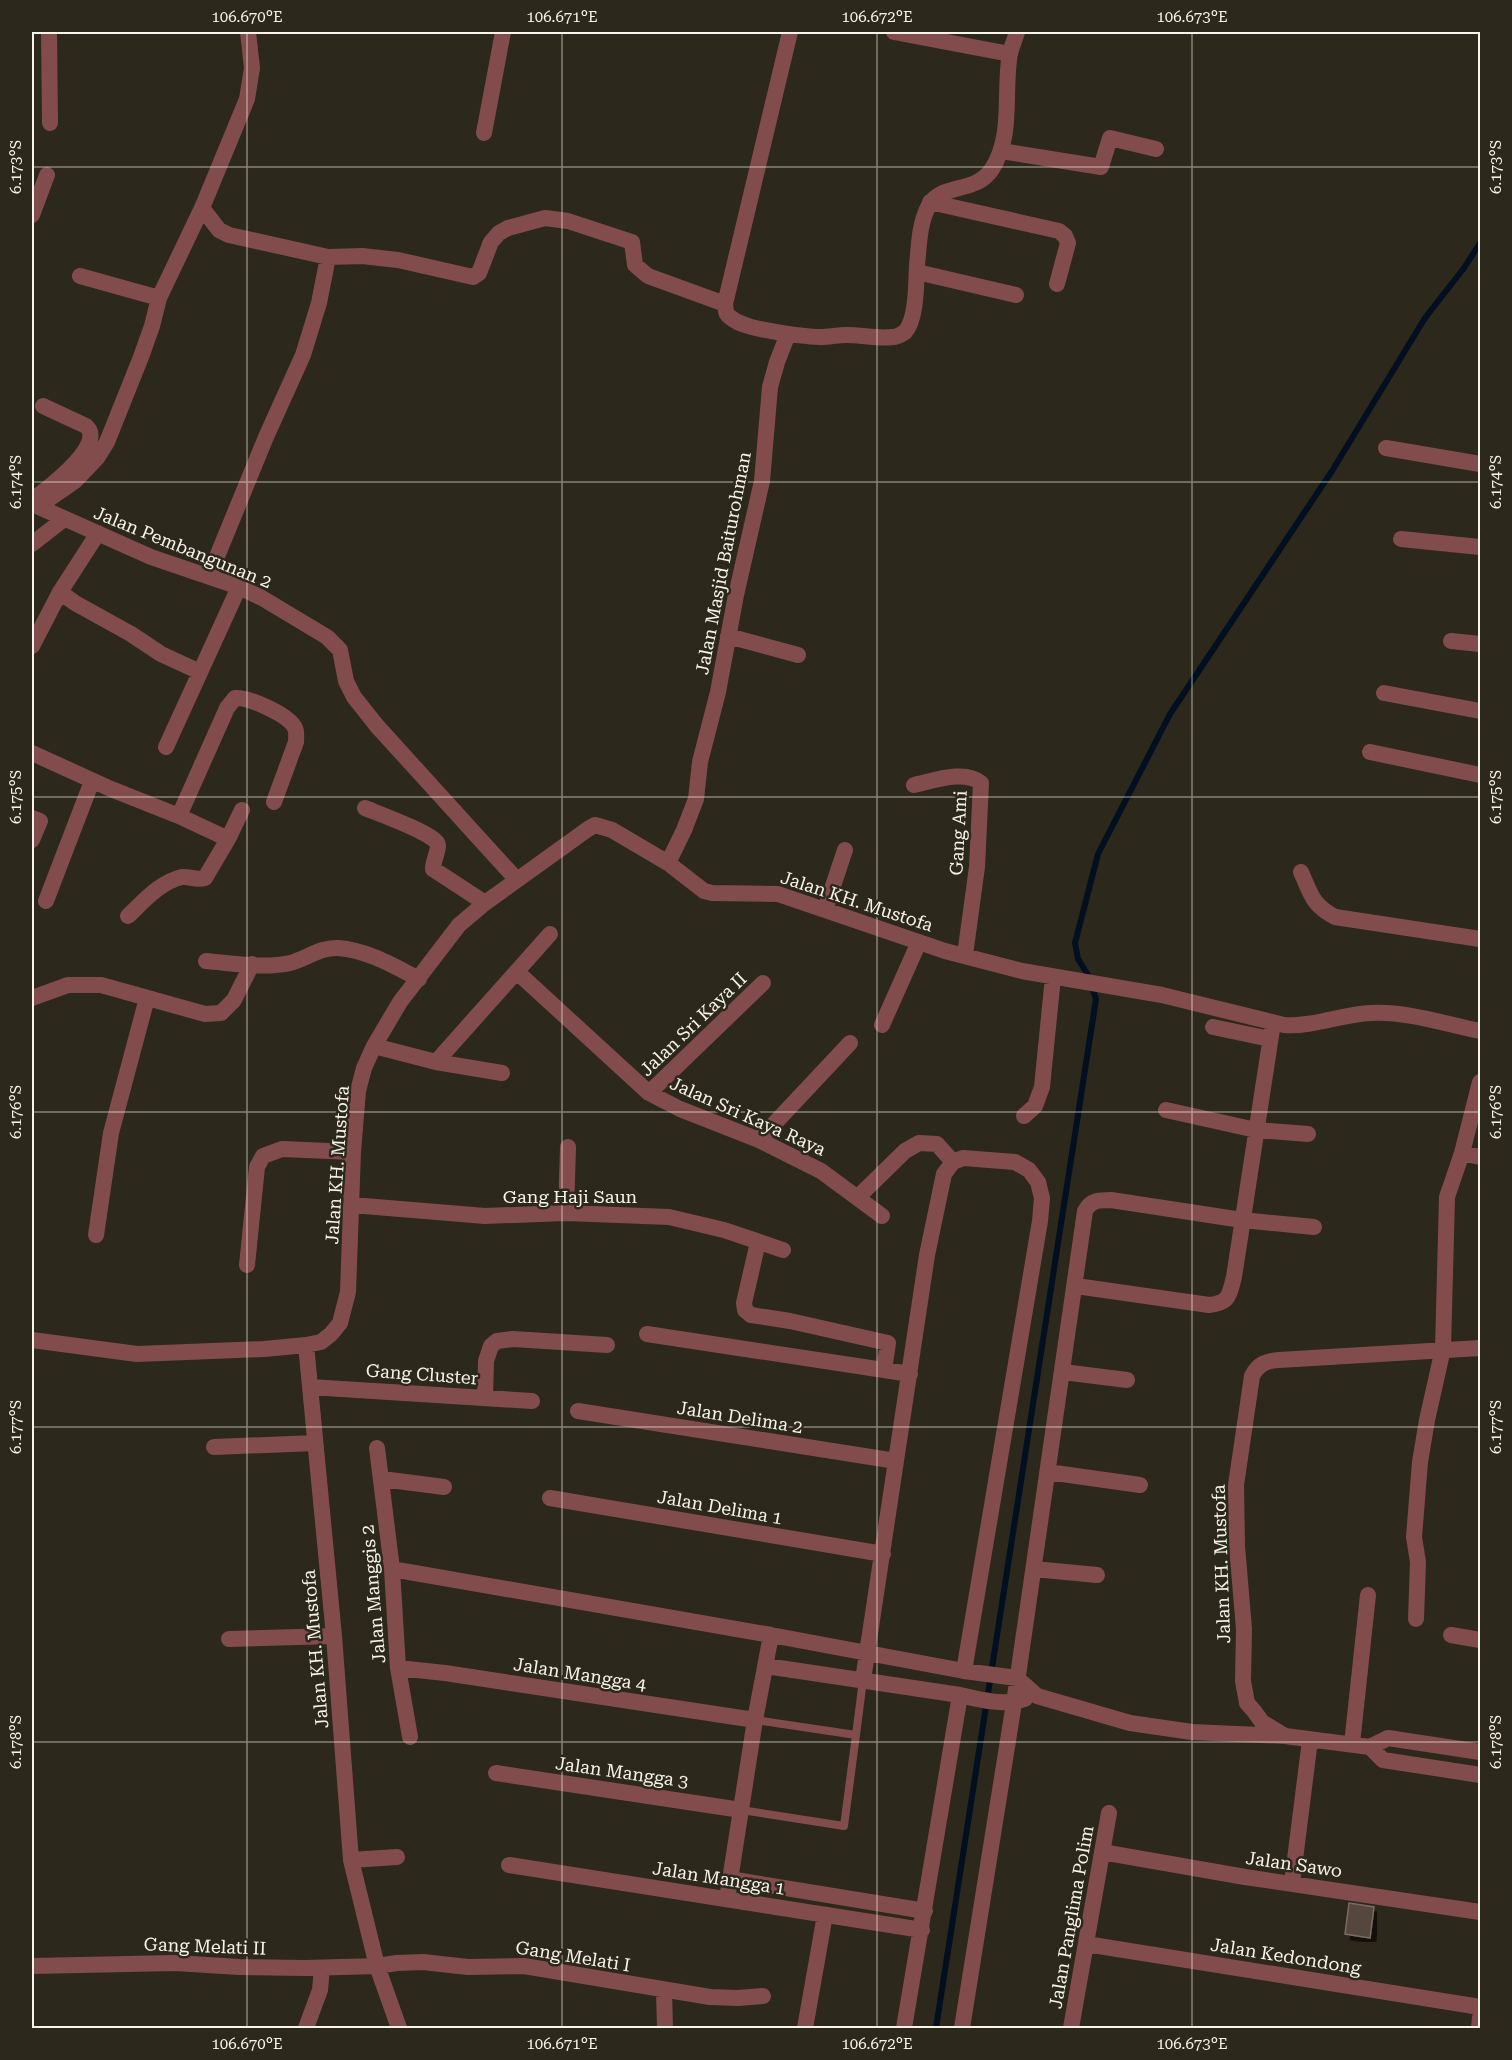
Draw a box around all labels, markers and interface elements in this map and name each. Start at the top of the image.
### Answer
text: 106.670°E [211,8,283,26]
text: 106.671°E [526,8,598,26]
text: 106.672°E [841,8,913,26]
text: 106.673°E [1156,8,1228,26]
text: 6.173°S [7,140,25,194]
text: 6.173°S [1487,140,1505,194]
street label: Jalan Masjid Baiturohman [691,449,755,676]
text: 6.174°S [7,455,25,509]
text: 6.174°S [1487,455,1505,509]
street label: Jalan Pembangunan 2 [91,502,275,592]
text: 6.175°S [7,770,25,824]
text: 6.175°S [1487,770,1505,824]
street label: Gang Ami [945,790,971,876]
street label: Jalan KH. Mustofa [778,866,936,936]
street label: Jalan Sri Kaya II [635,968,751,1080]
street label: Jalan Sri Kaya Raya [667,1072,829,1160]
text: 6.176°S [7,1085,25,1139]
street label: Jalan KH. Mustofa [321,1085,353,1245]
text: 6.176°S [1487,1085,1505,1139]
street label: Gang Haji Saun [503,1186,638,1207]
street label: Gang Cluster [365,1360,479,1388]
street label: Jalan Delima 2 [676,1397,804,1437]
text: 6.177°S [7,1400,25,1454]
text: 6.177°S [1487,1400,1505,1454]
street label: Jalan KH. Mustofa [1208,1484,1234,1644]
street label: Jalan Delima 1 [656,1486,784,1528]
street label: Jalan Manggis 2 [356,1524,390,1664]
street label: Jalan KH. Mustofa [298,1569,332,1729]
street label: Jalan Mangga 4 [512,1653,648,1695]
text: 6.178°S [7,1715,25,1769]
text: 6.178°S [1487,1715,1505,1769]
street label: Jalan Mangga 3 [554,1752,690,1792]
street label: Jalan Panglima Polim [1045,1824,1097,2010]
street label: Jalan Sawo [1244,1847,1344,1881]
street label: Jalan Mangga 1 [651,1857,787,1899]
street label: Gang Melati II [143,1933,267,1959]
street label: Jalan Kedondong [1209,1934,1364,1978]
street label: Gang Melati I [514,1937,632,1975]
text: 106.670°E [211,2035,283,2053]
text: 106.671°E [526,2035,598,2053]
text: 106.672°E [841,2035,913,2053]
text: 106.673°E [1156,2035,1228,2053]

